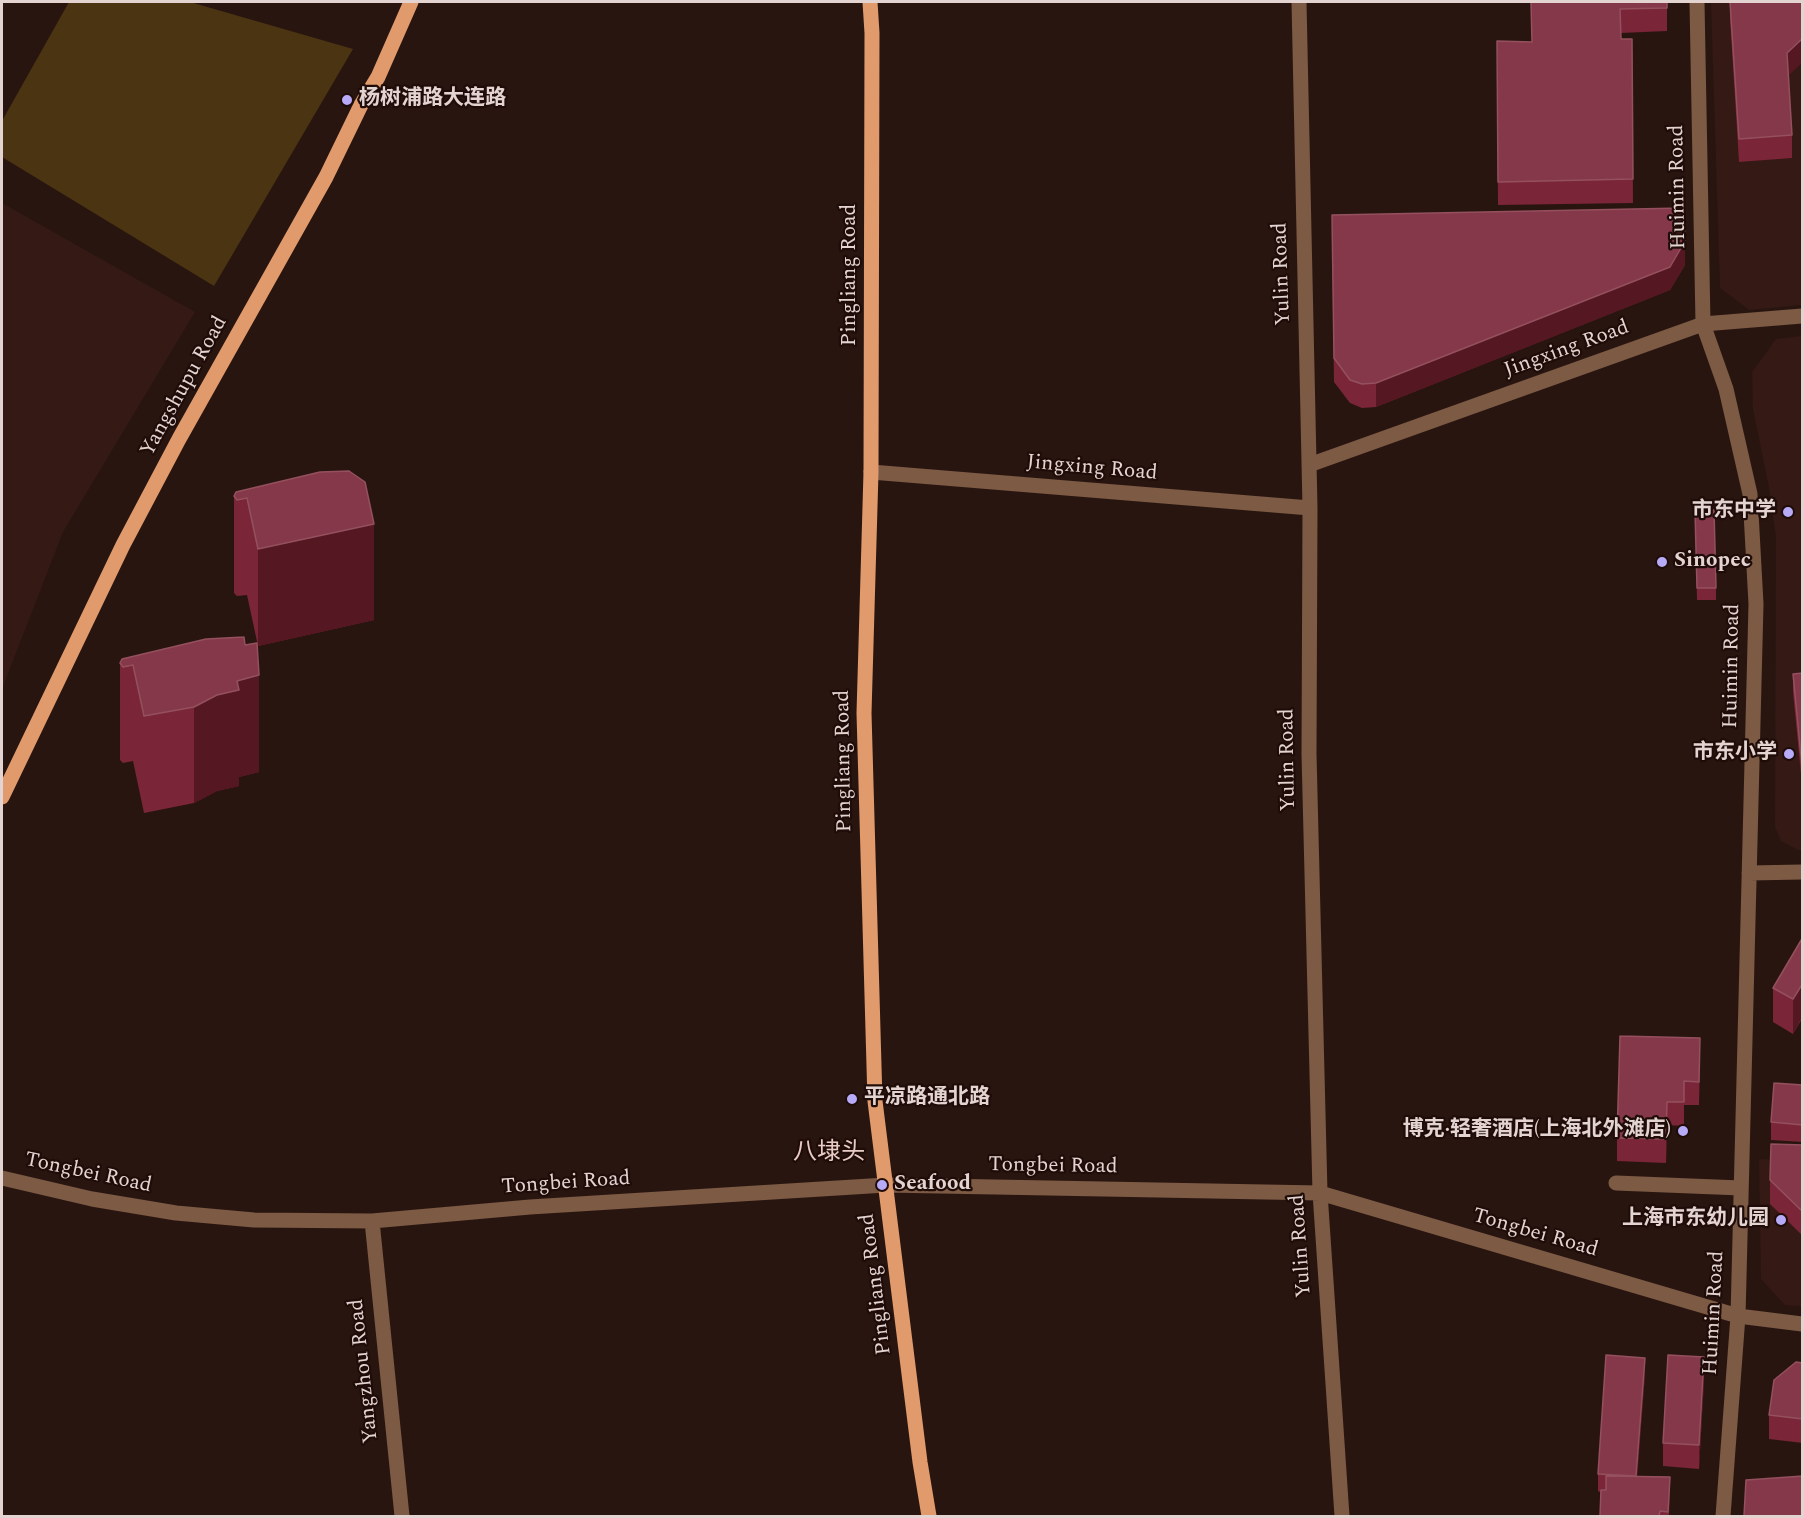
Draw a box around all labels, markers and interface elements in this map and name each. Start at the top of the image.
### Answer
place label: 杨树浦路大连路 [359,87,506,113]
marker: 杨树浦路大连路 [340,93,354,107]
street label: Huimin Road [1665,124,1693,250]
street label: Pingliang Road [838,204,864,346]
street label: Yulin Road [1269,222,1297,326]
street label: Yangshupu Road [136,312,234,462]
street label: Jingxing Road [1501,316,1633,384]
street label: Jingxing Road [1026,451,1158,487]
place label: 市东中学 [1692,499,1776,525]
marker: 市东中学 [1781,505,1795,519]
place label: Sinopec [1674,549,1751,575]
marker: Sinopec [1655,555,1669,569]
street label: Huimin Road [1719,603,1747,729]
street label: Pingliang Road [831,690,859,832]
street label: Yulin Road [1275,708,1303,812]
place label: 市东小学 [1693,741,1777,767]
marker: 市东小学 [1782,747,1796,761]
place label: 平凉路通北路 [864,1086,990,1112]
marker: 平凉路通北路 [845,1092,859,1106]
place label: 博克·轻奢酒店(上海北外滩店) [1403,1118,1671,1144]
marker: 博克·轻奢酒店(上海北外滩店) [1676,1124,1690,1138]
district label: 八埭头 [793,1140,865,1168]
street label: Tongbei Road [22,1148,154,1200]
street label: Tongbei Road [988,1153,1118,1181]
street label: Tongbei Road [501,1167,631,1201]
place label: Seafood [894,1172,971,1198]
marker: Seafood [875,1178,889,1192]
street label: Yulin Road [1286,1194,1318,1298]
street label: Tongbei Road [1469,1204,1601,1264]
place label: 上海市东幼儿园 [1622,1207,1769,1233]
street label: Pingliang Road [856,1212,898,1356]
marker: 上海市东幼儿园 [1774,1213,1788,1227]
street label: Huimin Road [1699,1250,1731,1376]
street label: Yangzhou Road [345,1298,385,1444]

